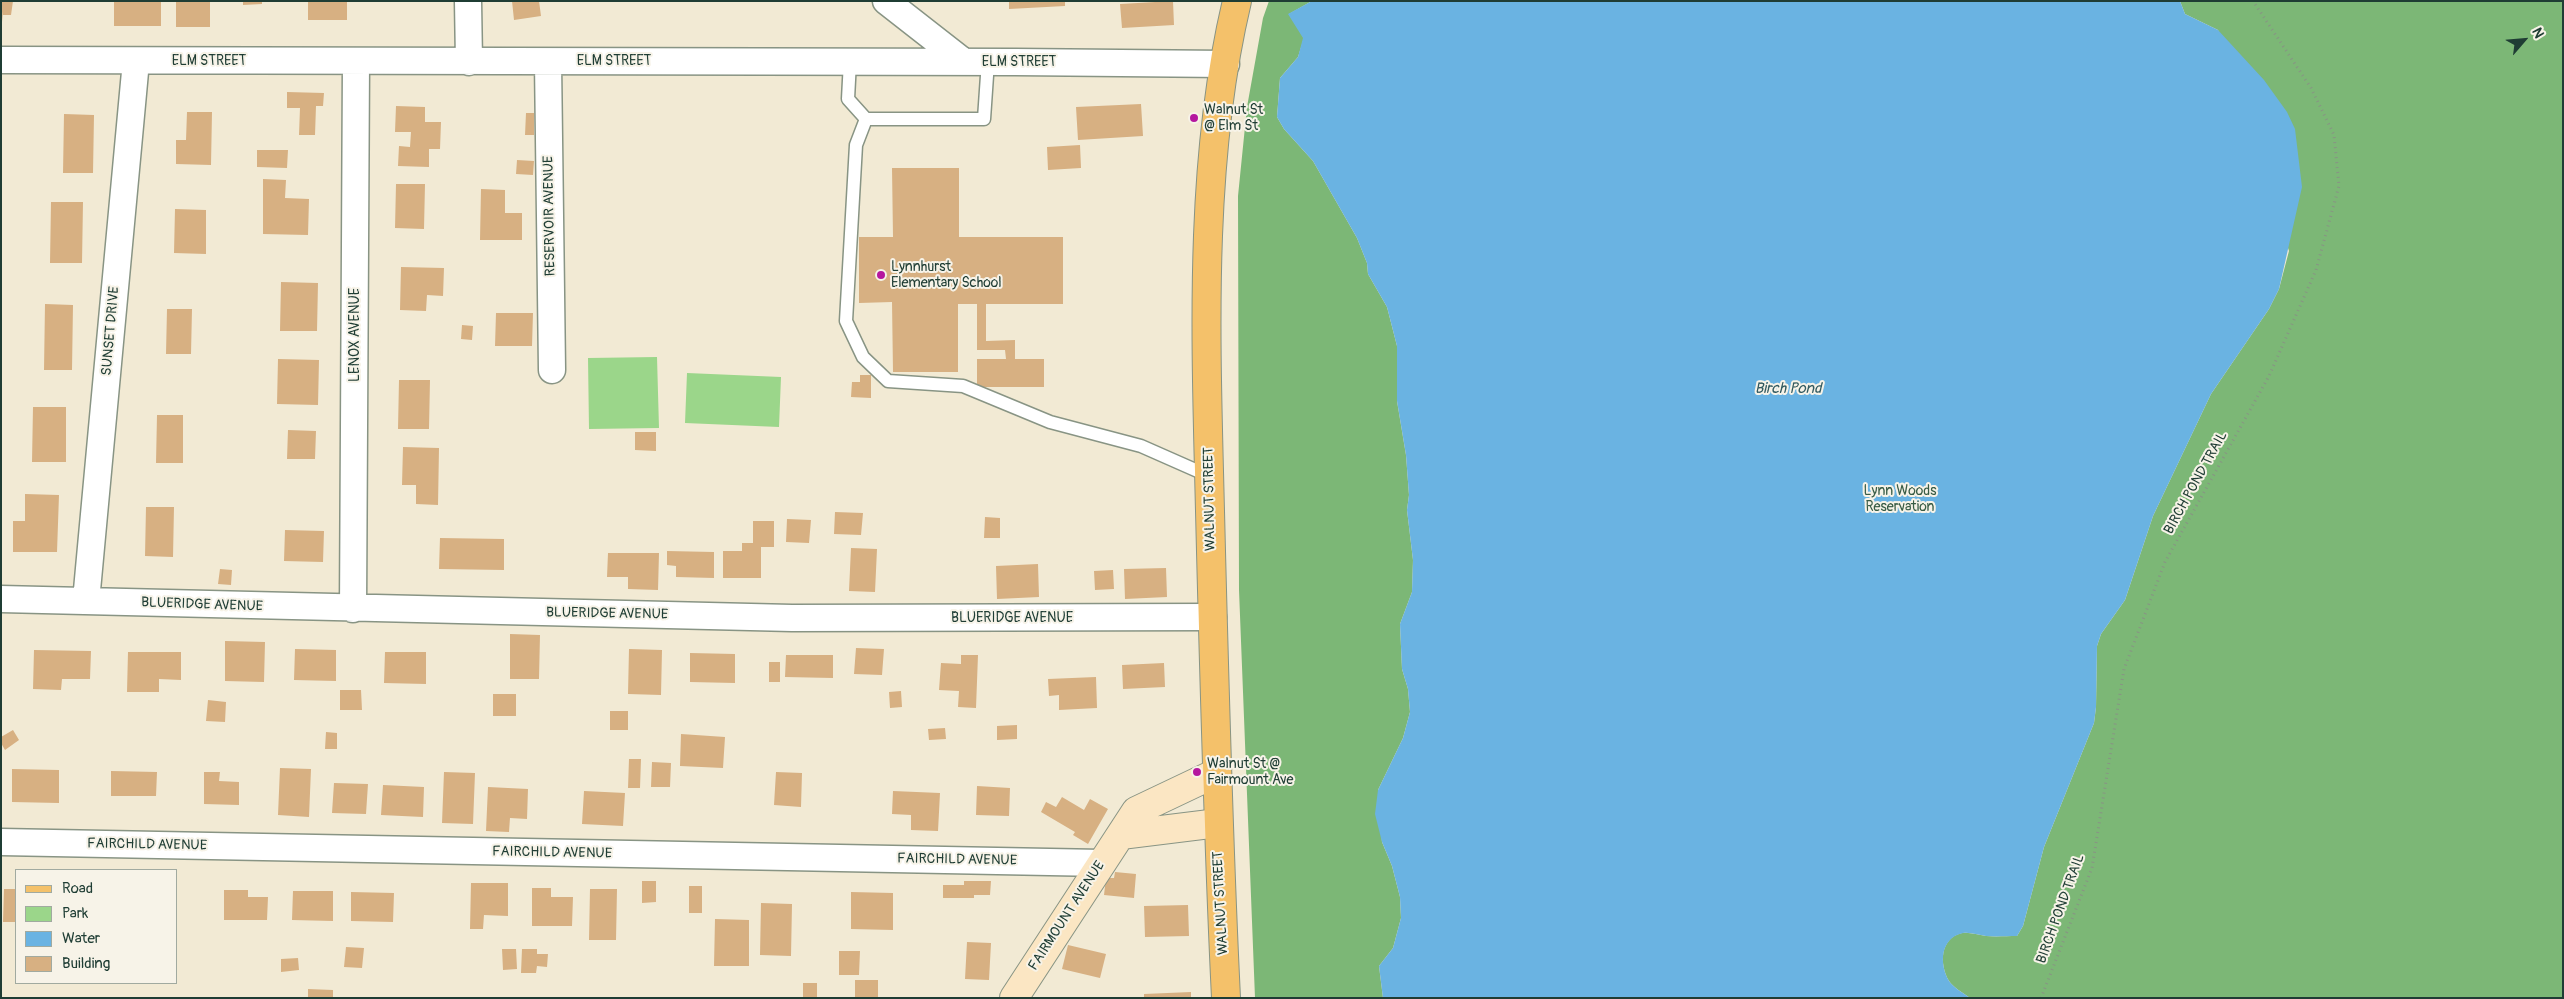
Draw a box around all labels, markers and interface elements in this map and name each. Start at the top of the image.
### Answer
north arrow [2499,15,2549,65]
text: N [2528,25,2548,41]
street label: ELM STREET [172,53,246,69]
street label: ELM STREET [577,53,651,69]
street label: ELM STREET [982,54,1056,70]
place label: Walnut St @ Elm St [1204,102,1263,134]
marker: Walnut St @ Elm St [1188,112,1200,124]
street label: RESERVOIR AVENUE [541,156,559,276]
place label: Lynnhurst Elementary School [891,259,1002,292]
marker: Lynnhurst Elementary School [875,269,887,281]
street label: SUNSET DRIVE [99,286,123,376]
street label: LENOX AVENUE [347,288,363,382]
water label: Birch Pond [1755,380,1821,398]
street label: BIRCH POND TRAIL [2161,429,2231,537]
street label: WALNUT STREET [1201,447,1219,551]
park label: Lynn Woods Reservation [1864,483,1936,516]
street label: BLUERIDGE AVENUE [141,594,263,616]
street label: BLUERIDGE AVENUE [546,605,668,623]
street label: BLUERIDGE AVENUE [951,610,1073,626]
place label: Walnut St @ Fairmount Ave [1207,756,1293,789]
marker: Walnut St @ Fairmount Ave [1191,766,1203,778]
street label: FAIRCHILD AVENUE [87,836,207,854]
street label: FAIRCHILD AVENUE [492,844,612,862]
street label: FAIRCHILD AVENUE [897,851,1017,869]
street label: WALNUT STREET [1210,851,1232,955]
street label: BIRCH POND TRAIL [2033,852,2089,966]
street label: FAIRMOUNT AVENUE [1025,858,1109,974]
legend [15,869,178,984]
text: Road [62,879,93,898]
text: Park [62,904,88,923]
text: Water [62,929,100,948]
text: Building [62,954,110,973]

